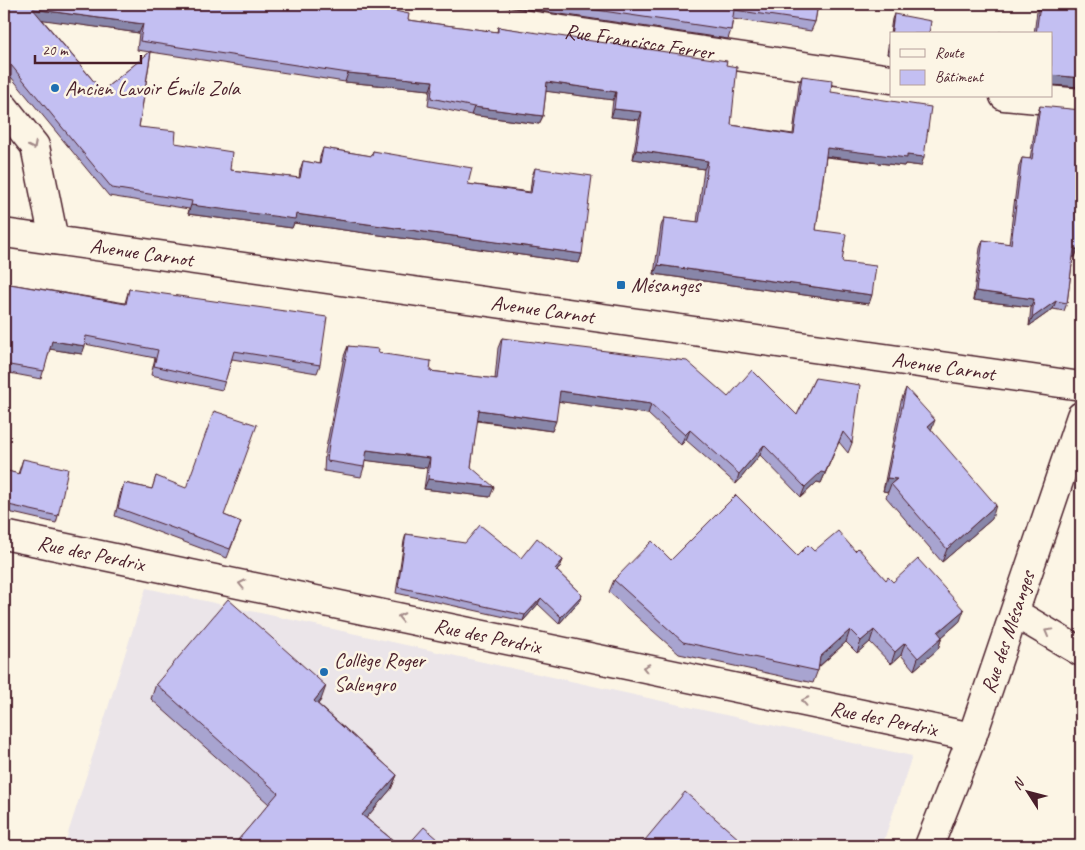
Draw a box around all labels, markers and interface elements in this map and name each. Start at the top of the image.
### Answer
street label: Rue Francisco Ferrer [563,18,717,66]
scale bar [35,32,141,64]
legend [890,32,1052,98]
text: 20 m [42,41,69,60]
text: Route [935,44,965,63]
text: Bâtiment [935,68,985,87]
place label: Ancien Lavoir Émile Zola [65,75,242,101]
marker: Ancien Lavoir Émile Zola [49,82,61,94]
one-way arrow [27,140,37,149]
street label: Avenue Carnot [88,232,197,273]
place label: Mésanges [631,272,702,298]
marker: Mésanges [615,279,627,291]
street label: Avenue Carnot [489,289,598,330]
street label: Avenue Carnot [890,346,999,387]
street label: Rue des Perdrix [35,529,149,577]
street label: Rue des Mésanges [975,566,1041,696]
one-way arrow [237,579,246,590]
one-way arrow [396,612,405,623]
street label: Rue des Perdrix [432,612,545,660]
one-way arrow [1045,629,1054,639]
place label: Collège Roger Salengro [334,647,426,697]
one-way arrow [641,663,650,673]
marker: Collège Roger Salengro [318,666,330,678]
street label: Rue des Perdrix [828,695,942,743]
one-way arrow [800,696,809,706]
north arrow [1002,768,1052,818]
text: N [1008,774,1029,793]

